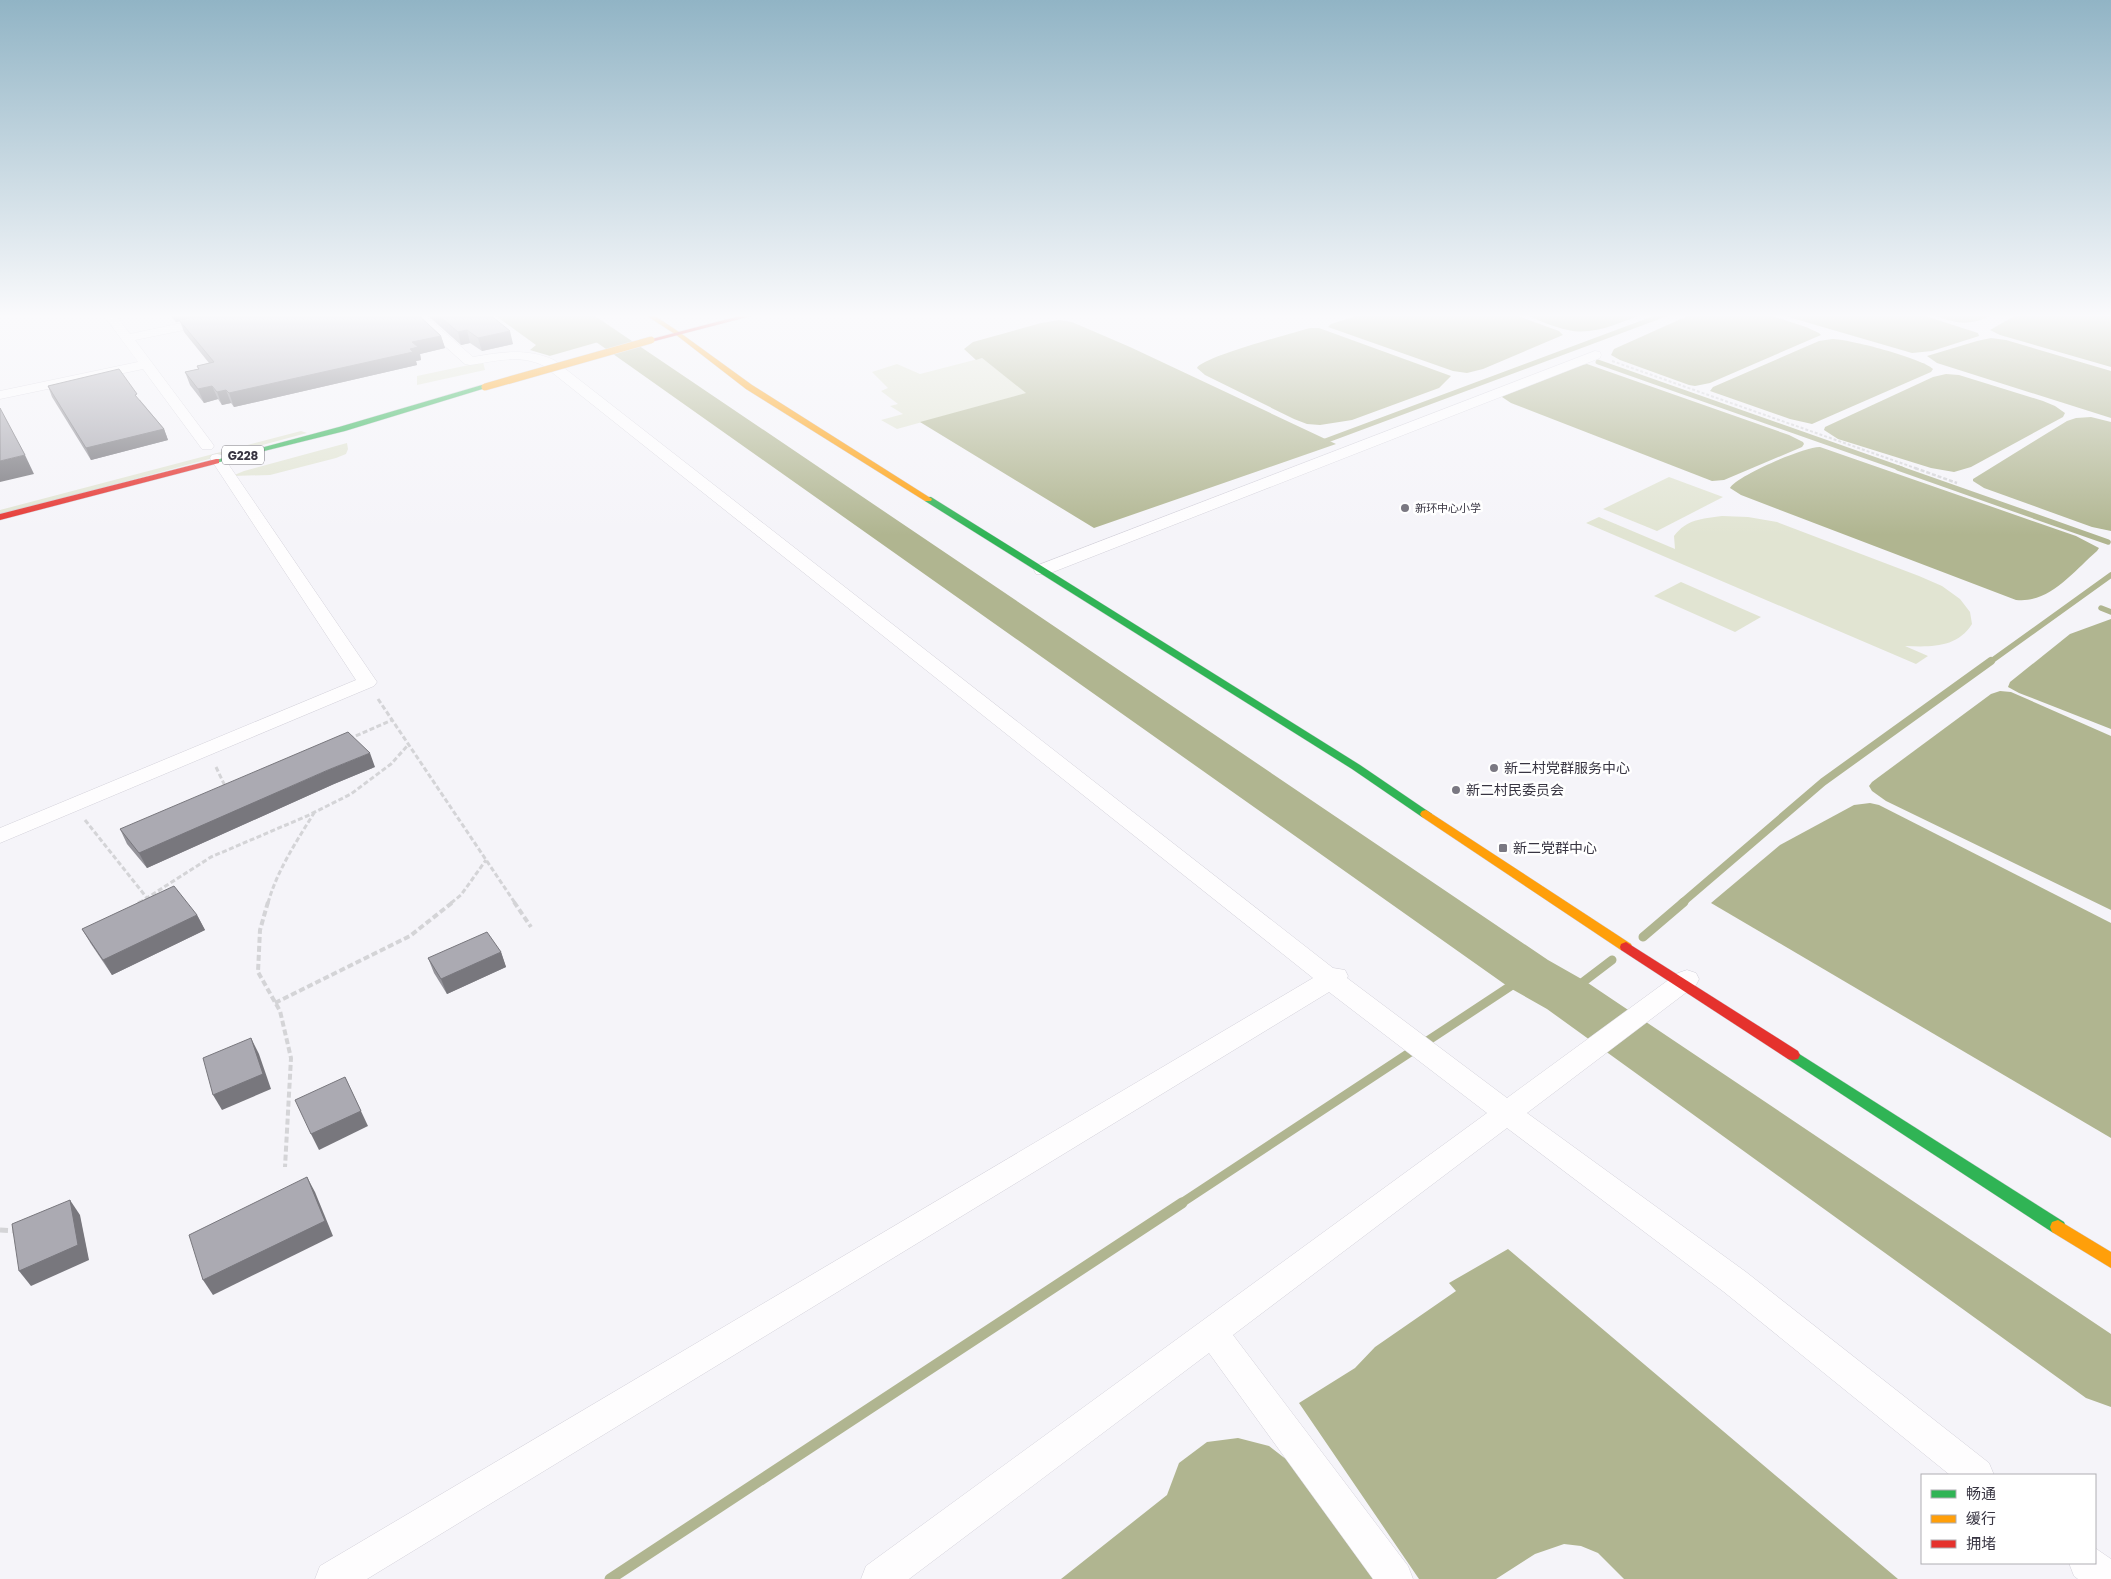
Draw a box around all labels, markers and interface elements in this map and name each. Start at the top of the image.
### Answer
road number: G228 [222,446,264,464]
place label: 新环中心小学 [1415,500,1481,516]
marker: 新环中心小学 [1399,502,1411,514]
place label: 新二村党群服务中心 [1504,758,1630,778]
marker: 新二村党群服务中心 [1488,762,1500,774]
place label: 新二村民委员会 [1466,780,1564,800]
marker: 新二村民委员会 [1450,784,1462,796]
place label: 新二党群中心 [1513,838,1597,858]
marker: 新二党群中心 [1497,842,1509,854]
legend [1921,1474,2096,1564]
text: 畅通 [1966,1483,1996,1504]
text: 缓行 [1966,1508,1996,1529]
text: 拥堵 [1966,1533,1996,1554]

